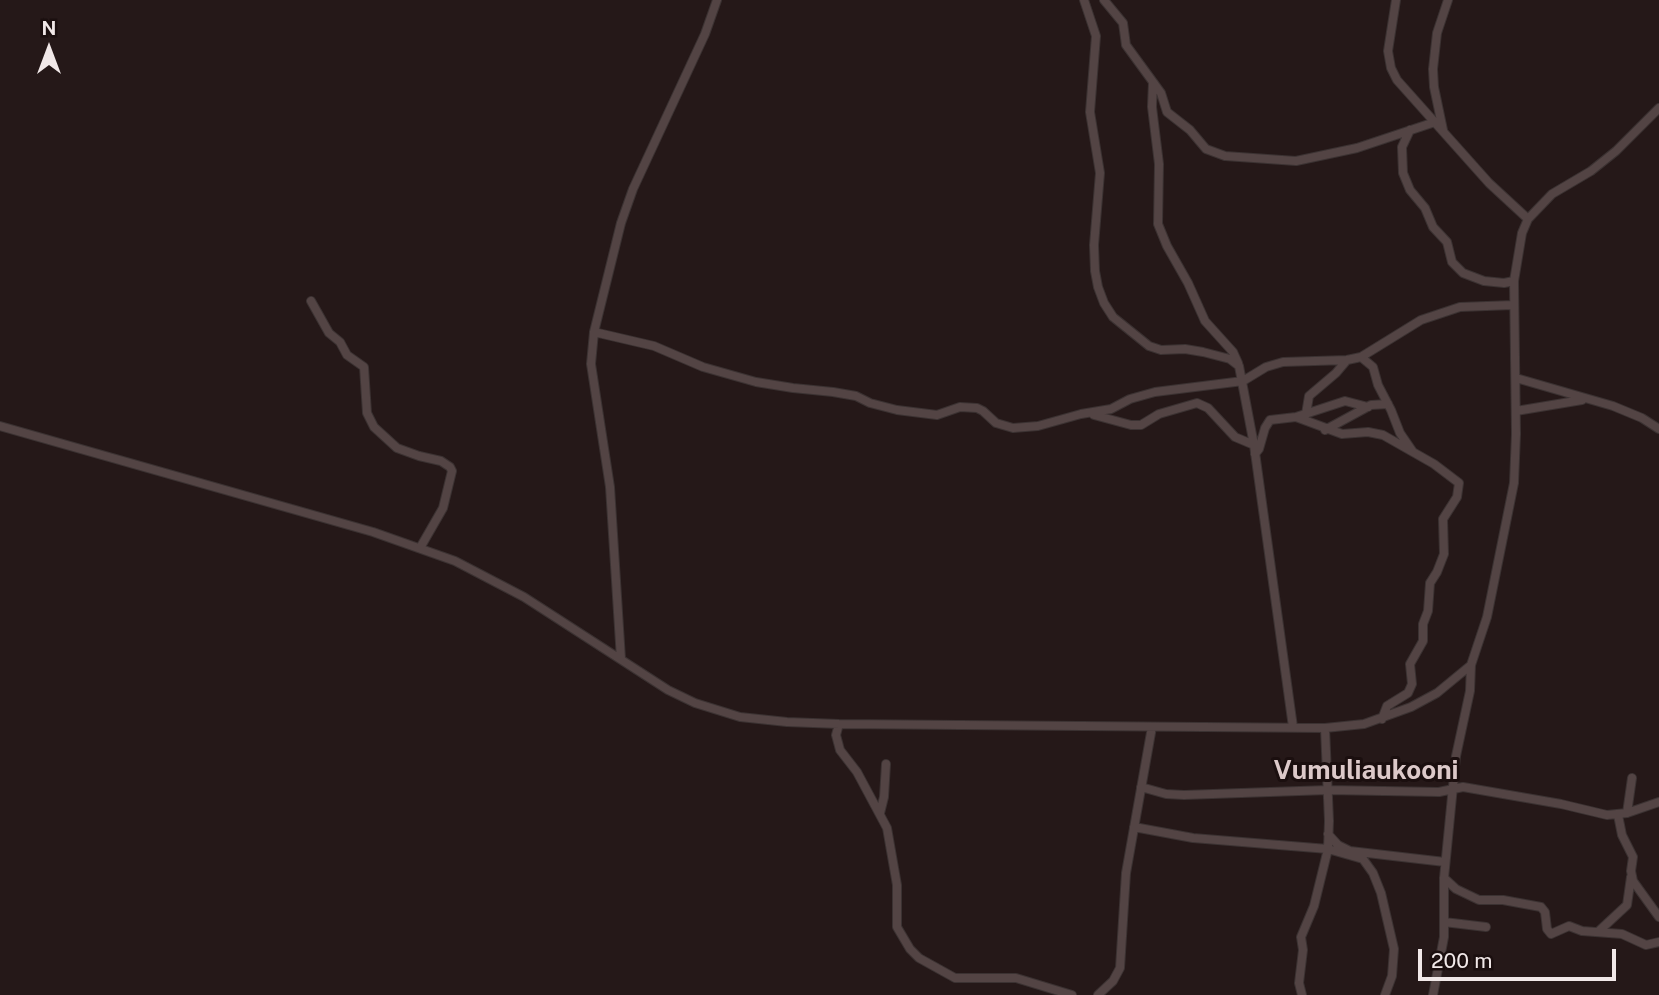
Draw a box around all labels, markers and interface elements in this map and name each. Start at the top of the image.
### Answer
north arrow [14,14,84,84]
text: N [42,17,56,39]
district label: Vumuliaukooni [1274,755,1458,787]
scale bar [1421,936,1619,980]
text: 200 m [1431,948,1492,973]

